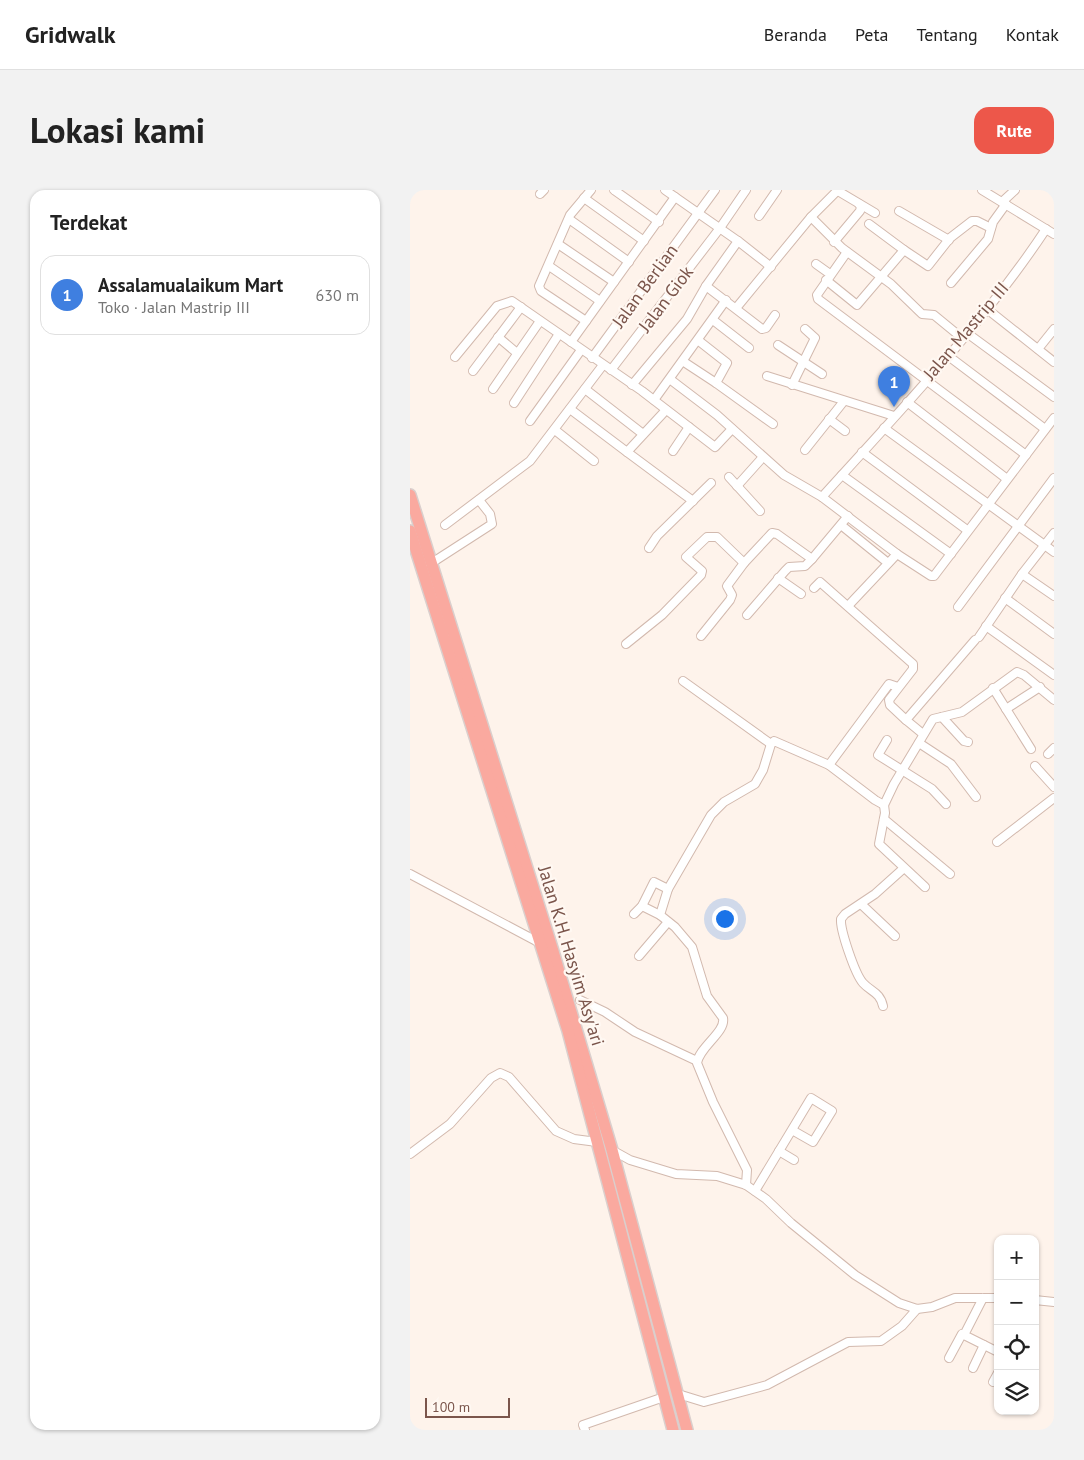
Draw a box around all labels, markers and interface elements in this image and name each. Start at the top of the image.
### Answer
text: Gridwalk [25,19,115,50]
text: Beranda [764,23,827,46]
text: Peta [855,23,889,46]
text: Tentang [917,23,978,46]
text: Kontak [1006,23,1059,46]
text: Lokasi kami [30,107,205,153]
button: Rute [974,107,1054,154]
text: Terdekat [50,209,127,236]
street label: Jalan Berlian [606,239,683,333]
street label: Jalan Giok [633,261,698,337]
text: Assalamualaikum Mart [98,273,283,297]
street label: Jalan Mastrip III [917,277,1013,385]
text: 1 [62,285,72,305]
text: 630 m [316,285,359,305]
text: Toko · Jalan Mastrip III [98,297,250,317]
pin: 1 [878,366,910,407]
street label: Jalan K.H. Hasyim Asy'ari [533,862,610,1049]
your location [712,906,738,932]
map controls [994,1235,1039,1415]
button: + [994,1235,1039,1280]
button: − [994,1280,1039,1325]
button: locate [994,1325,1039,1370]
button: layers [994,1370,1039,1415]
scale bar [425,1395,510,1418]
text: 100 m [432,1398,470,1416]

